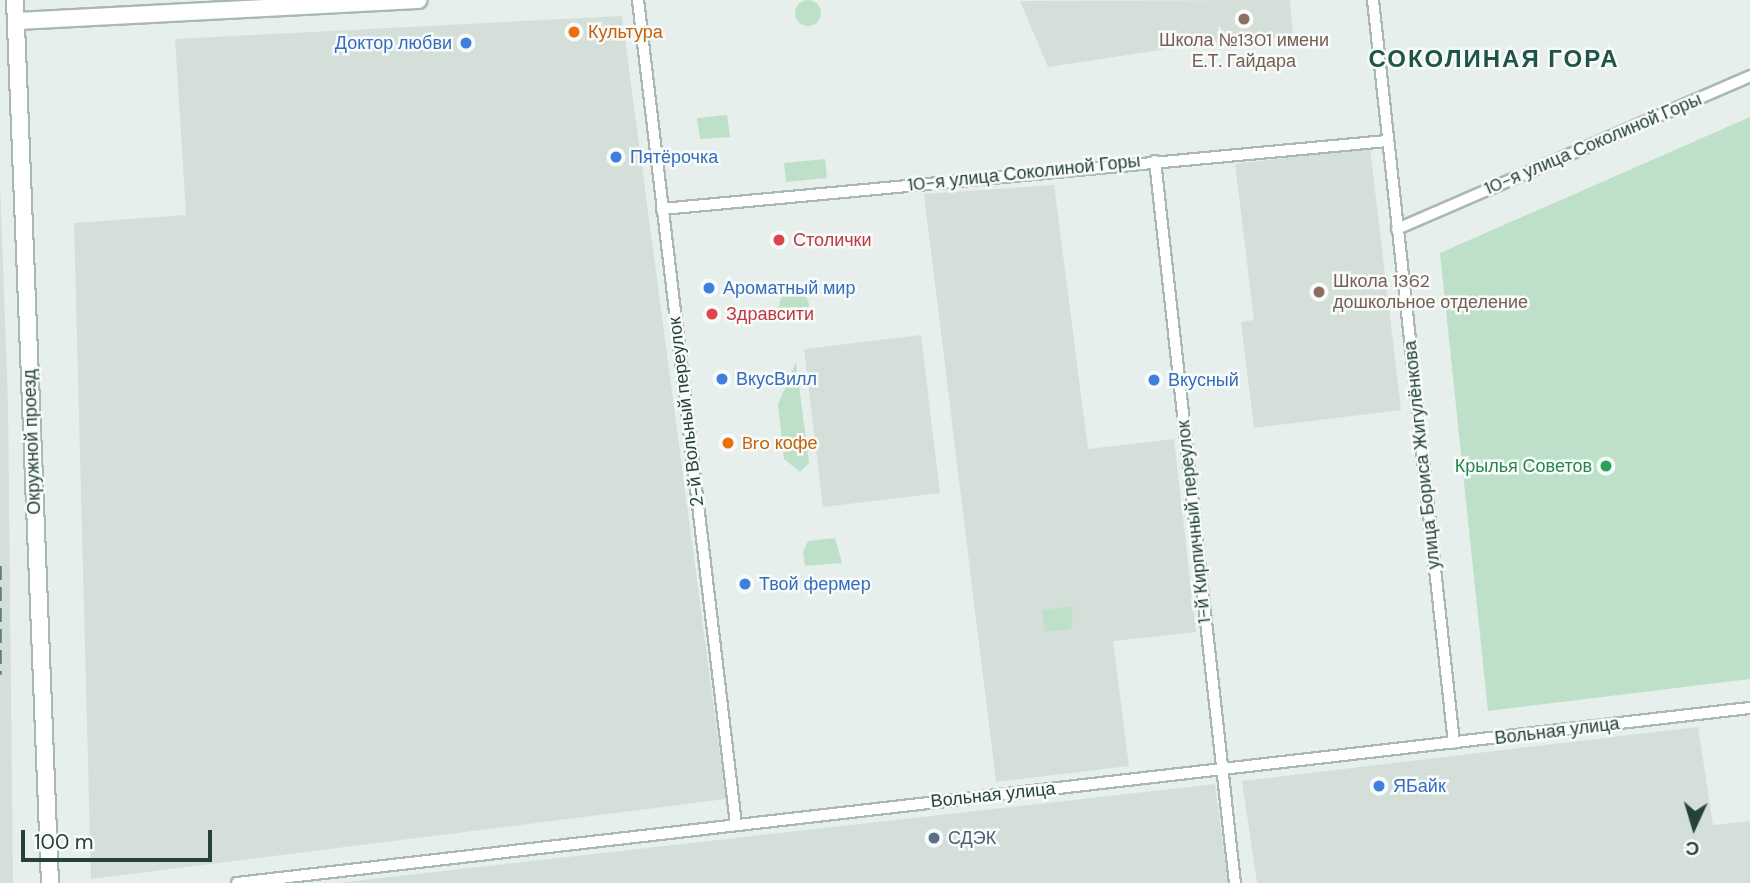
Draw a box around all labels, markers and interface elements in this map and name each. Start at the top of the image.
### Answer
marker: Школа №1301 имени Е.Т. Гайдара [1236,11,1252,27]
place label: Культура [588,21,663,43]
marker: Культура [566,24,582,40]
place label: Школа №1301 имени Е.Т. Гайдара [1159,30,1329,72]
place label: Доктор любви [335,32,452,54]
marker: Доктор любви [458,35,474,51]
district label: СОКОЛИНАЯ ГОРА [1370,45,1618,73]
street label: 10-я улица Соколиной Горы [1481,88,1705,200]
place label: Пятёрочка [630,146,718,168]
marker: Пятёрочка [608,149,624,165]
street label: 10-я улица Соколиной Горы [906,150,1142,196]
place label: Столички [793,229,872,251]
marker: Столички [771,232,787,248]
place label: Школа 1362 дошкольное отделение [1333,271,1528,314]
place label: Ароматный мир [723,277,855,299]
marker: Ароматный мир [701,280,717,296]
marker: Школа 1362 дошкольное отделение [1311,284,1327,300]
place label: Здравсити [726,303,814,325]
marker: Здравсити [704,306,720,322]
street label: 2-й Вольный переулок [664,316,708,508]
street label: улица Бориса Жигулёнкова [1399,340,1445,570]
place label: ВкусВилл [736,368,817,390]
street label: Окружной проезд [19,369,45,515]
place label: Вкусный [1168,369,1239,391]
marker: ВкусВилл [714,371,730,387]
marker: Вкусный [1146,372,1162,388]
street label: 1-й Кирпичный переулок [1173,419,1215,625]
place label: Bro кофе [742,432,818,454]
marker: Bro кофе [720,435,736,451]
place label: Крылья Советов [1455,455,1592,477]
marker: Крылья Советов [1598,458,1614,474]
place label: Твой фермер [759,573,871,595]
marker: Твой фермер [737,576,753,592]
street label: Вольная улица [1493,713,1621,749]
place label: ЯБайк [1393,775,1446,797]
street label: Вольная улица [929,778,1057,812]
marker: ЯБайк [1371,778,1387,794]
north arrow [1659,792,1729,862]
scale bar [24,816,215,860]
place label: СДЭК [948,827,996,849]
text: 100 m [34,828,94,856]
marker: СДЭК [926,830,942,846]
text: С [1685,835,1700,861]

